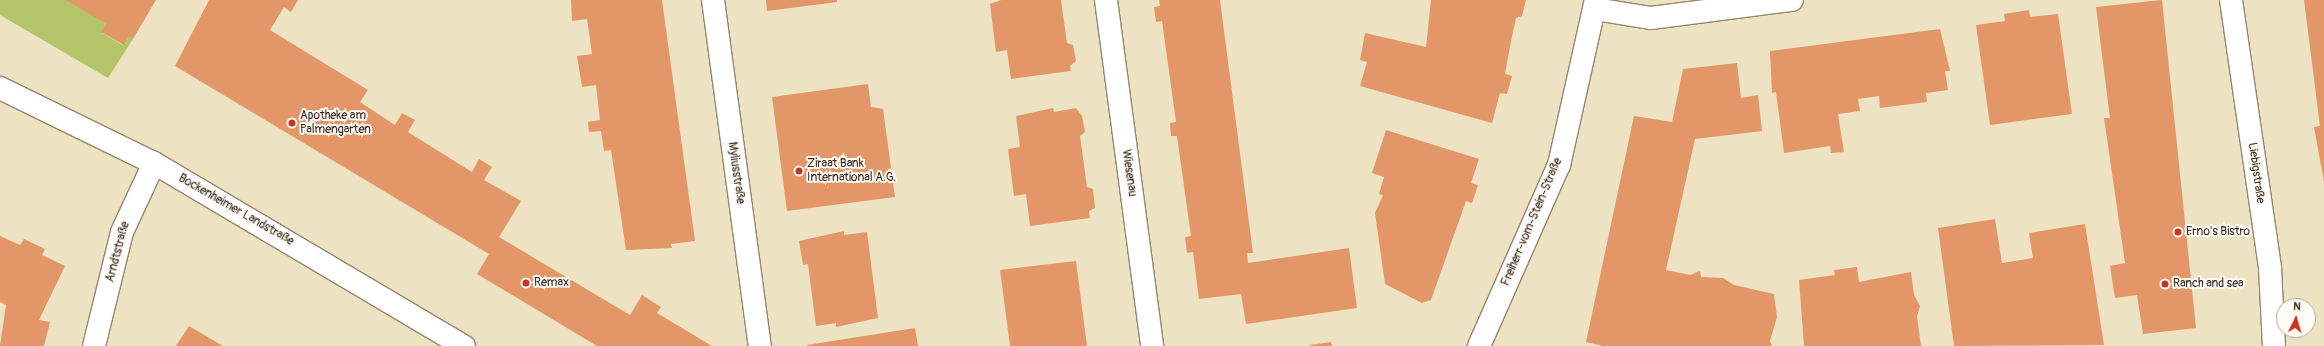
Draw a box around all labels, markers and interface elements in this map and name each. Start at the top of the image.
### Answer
place label: Apotheke am Palmengarten [300,109,371,137]
marker: Apotheke am Palmengarten [287,118,297,128]
street label: Myliusstraße [725,141,747,205]
street label: Liebigstraße [2245,142,2267,204]
street label: Wiesenau [1119,148,1139,198]
street label: Freiherr-vom-Stein-Straße [1498,156,1566,288]
place label: Ziraat Bank International A.G. [807,157,896,185]
marker: Ziraat Bank International A.G. [794,166,804,176]
street label: Bockenheimer Landstraße [176,171,296,249]
street label: Arndtstraße [103,220,133,284]
place label: Erno's Bistro [2186,225,2250,239]
marker: Erno's Bistro [2173,227,2183,237]
place label: Remax [534,276,569,290]
place label: Ranch and sea [2173,277,2244,291]
marker: Remax [521,278,531,288]
marker: Ranch and sea [2160,279,2170,289]
north arrow [2276,298,2316,338]
text: N [2293,300,2301,313]

